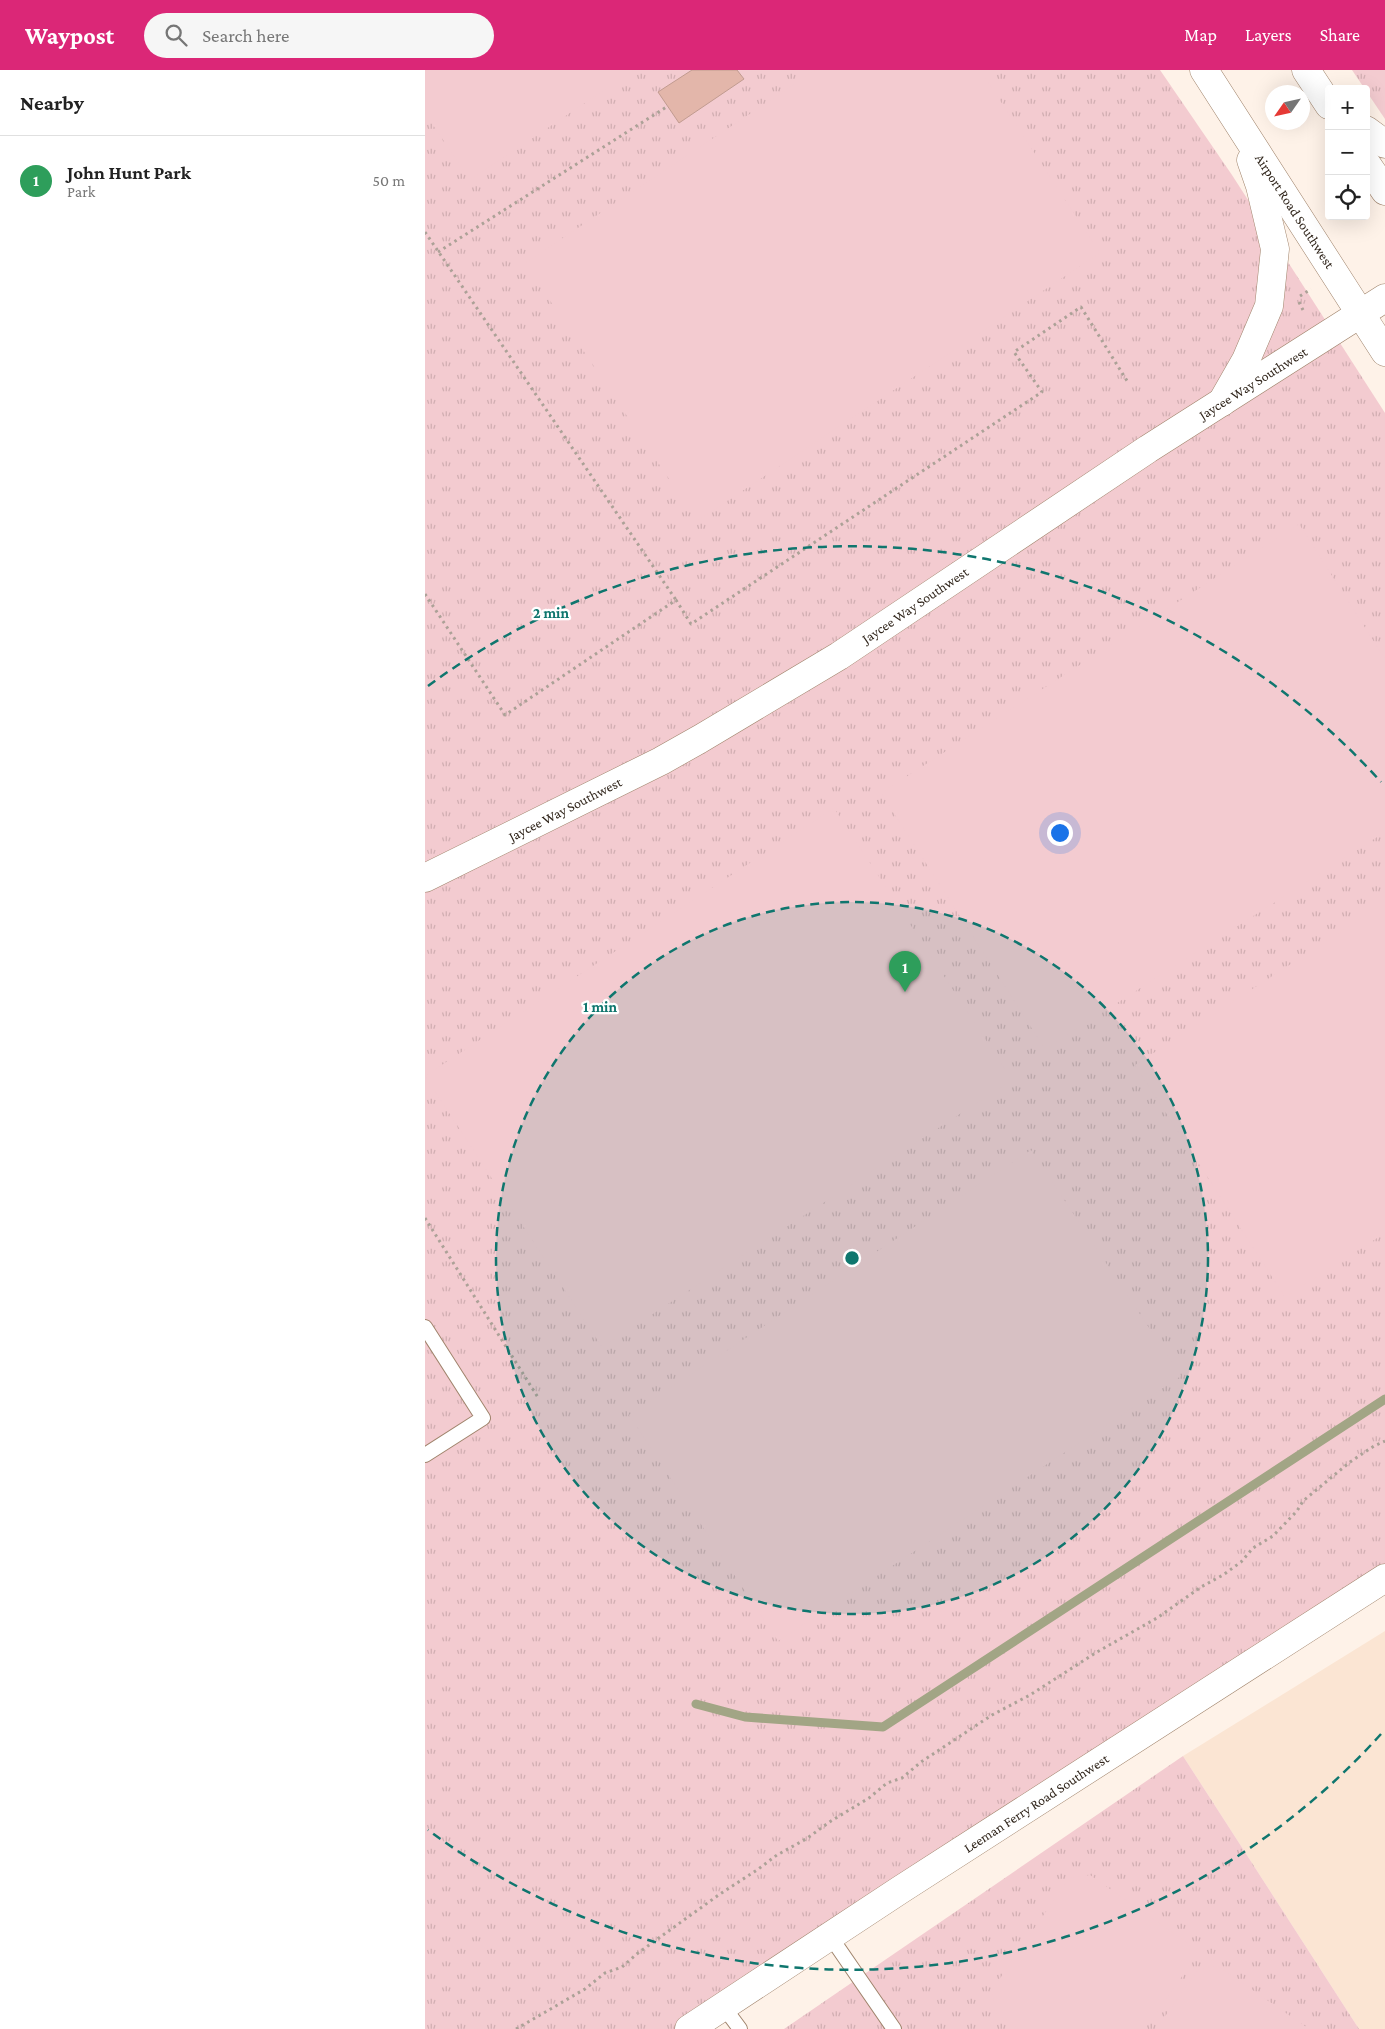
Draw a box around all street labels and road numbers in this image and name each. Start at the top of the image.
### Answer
street label: Airport Road Southwest [1252,151,1338,272]
street label: Jaycee Way Southwest [1194,343,1310,424]
street label: Jaycee Way Southwest [857,563,971,648]
street label: Jaycee Way Southwest [504,773,625,845]
street label: Leeman Ferry Road Southwest [961,1750,1112,1856]

